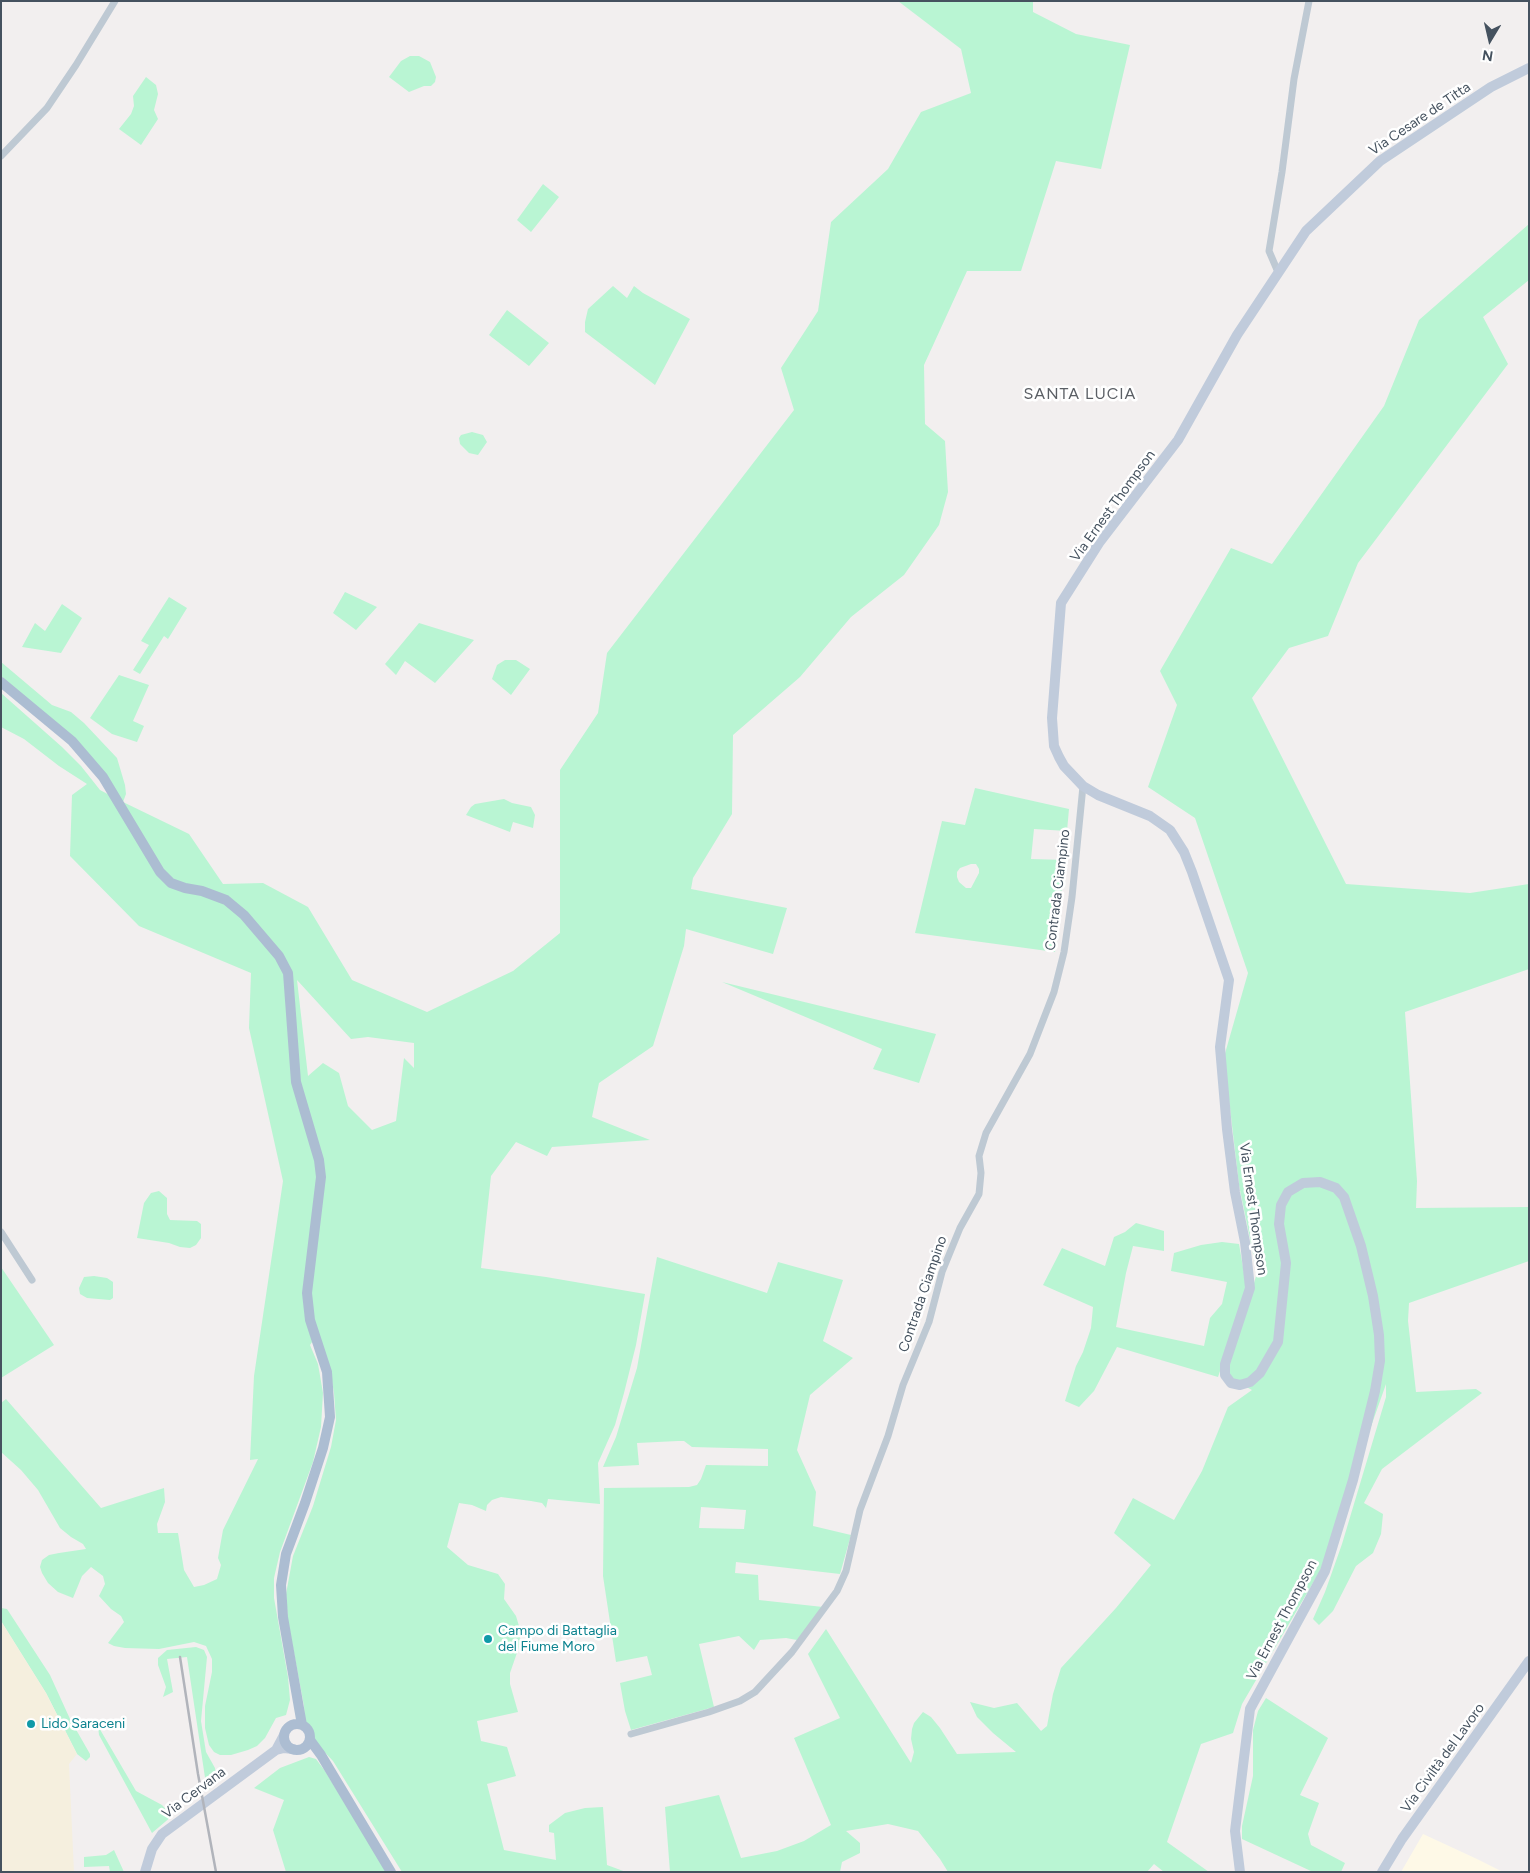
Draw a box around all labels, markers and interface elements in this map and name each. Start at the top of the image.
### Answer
north arrow [1465,15,1515,65]
text: N [1481,46,1494,65]
street label: Via Cesare de Titta [1366,79,1474,159]
district label: SANTA LUCIA [1022,384,1138,404]
street label: Via Ernest Thompson [1067,447,1159,565]
street label: Contrada Ciampino [1042,829,1074,951]
street label: Via Ernest Thompson [1235,1142,1271,1276]
street label: Contrada Ciampino [895,1234,951,1354]
street label: Via Ernest Thompson [1243,1557,1321,1683]
place label: Campo di Battaglia del Fiume Moro [498,1623,617,1655]
marker: Campo di Battaglia del Fiume Moro [482,1633,494,1645]
street label: Via Civiltà del Lavoro [1398,1700,1488,1816]
place label: Lido Saraceni [41,1716,125,1732]
marker: Lido Saraceni [25,1718,37,1730]
street label: Via Cervana [159,1764,229,1822]

